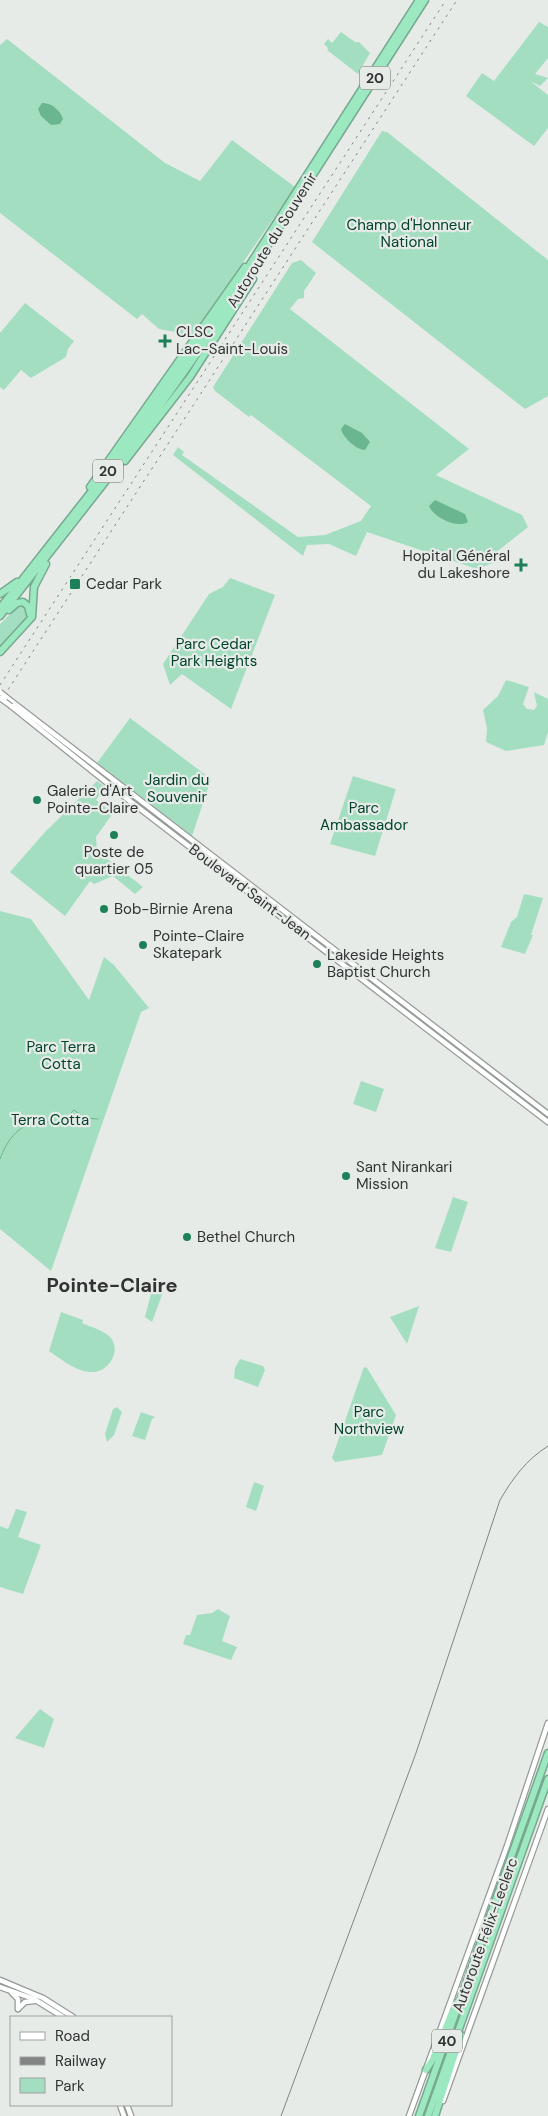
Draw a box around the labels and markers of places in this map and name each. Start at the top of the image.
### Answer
place label: CLSC Lac-Saint-Louis [176,322,288,359]
marker: CLSC Lac-Saint-Louis [158,334,172,348]
place label: Hopital Général du Lakeshore [402,546,510,583]
marker: Hopital Général du Lakeshore [514,558,528,572]
place label: Cedar Park [86,574,162,594]
marker: Cedar Park [68,577,82,591]
place label: Galerie d'Art Pointe-Claire [47,781,138,818]
marker: Galerie d'Art Pointe-Claire [31,794,43,806]
marker: Poste de quartier 05 [108,829,120,841]
place label: Poste de quartier 05 [75,842,153,879]
place label: Bob-Birnie Arena [114,899,233,919]
marker: Bob-Birnie Arena [98,903,110,915]
place label: Pointe-Claire Skatepark [153,926,244,963]
marker: Pointe-Claire Skatepark [137,939,149,951]
place label: Lakeside Heights Baptist Church [327,945,444,982]
marker: Lakeside Heights Baptist Church [311,958,323,970]
place label: Sant Nirankari Mission [356,1157,452,1194]
marker: Sant Nirankari Mission [340,1170,352,1182]
place label: Bethel Church [197,1227,295,1247]
marker: Bethel Church [181,1231,193,1243]

